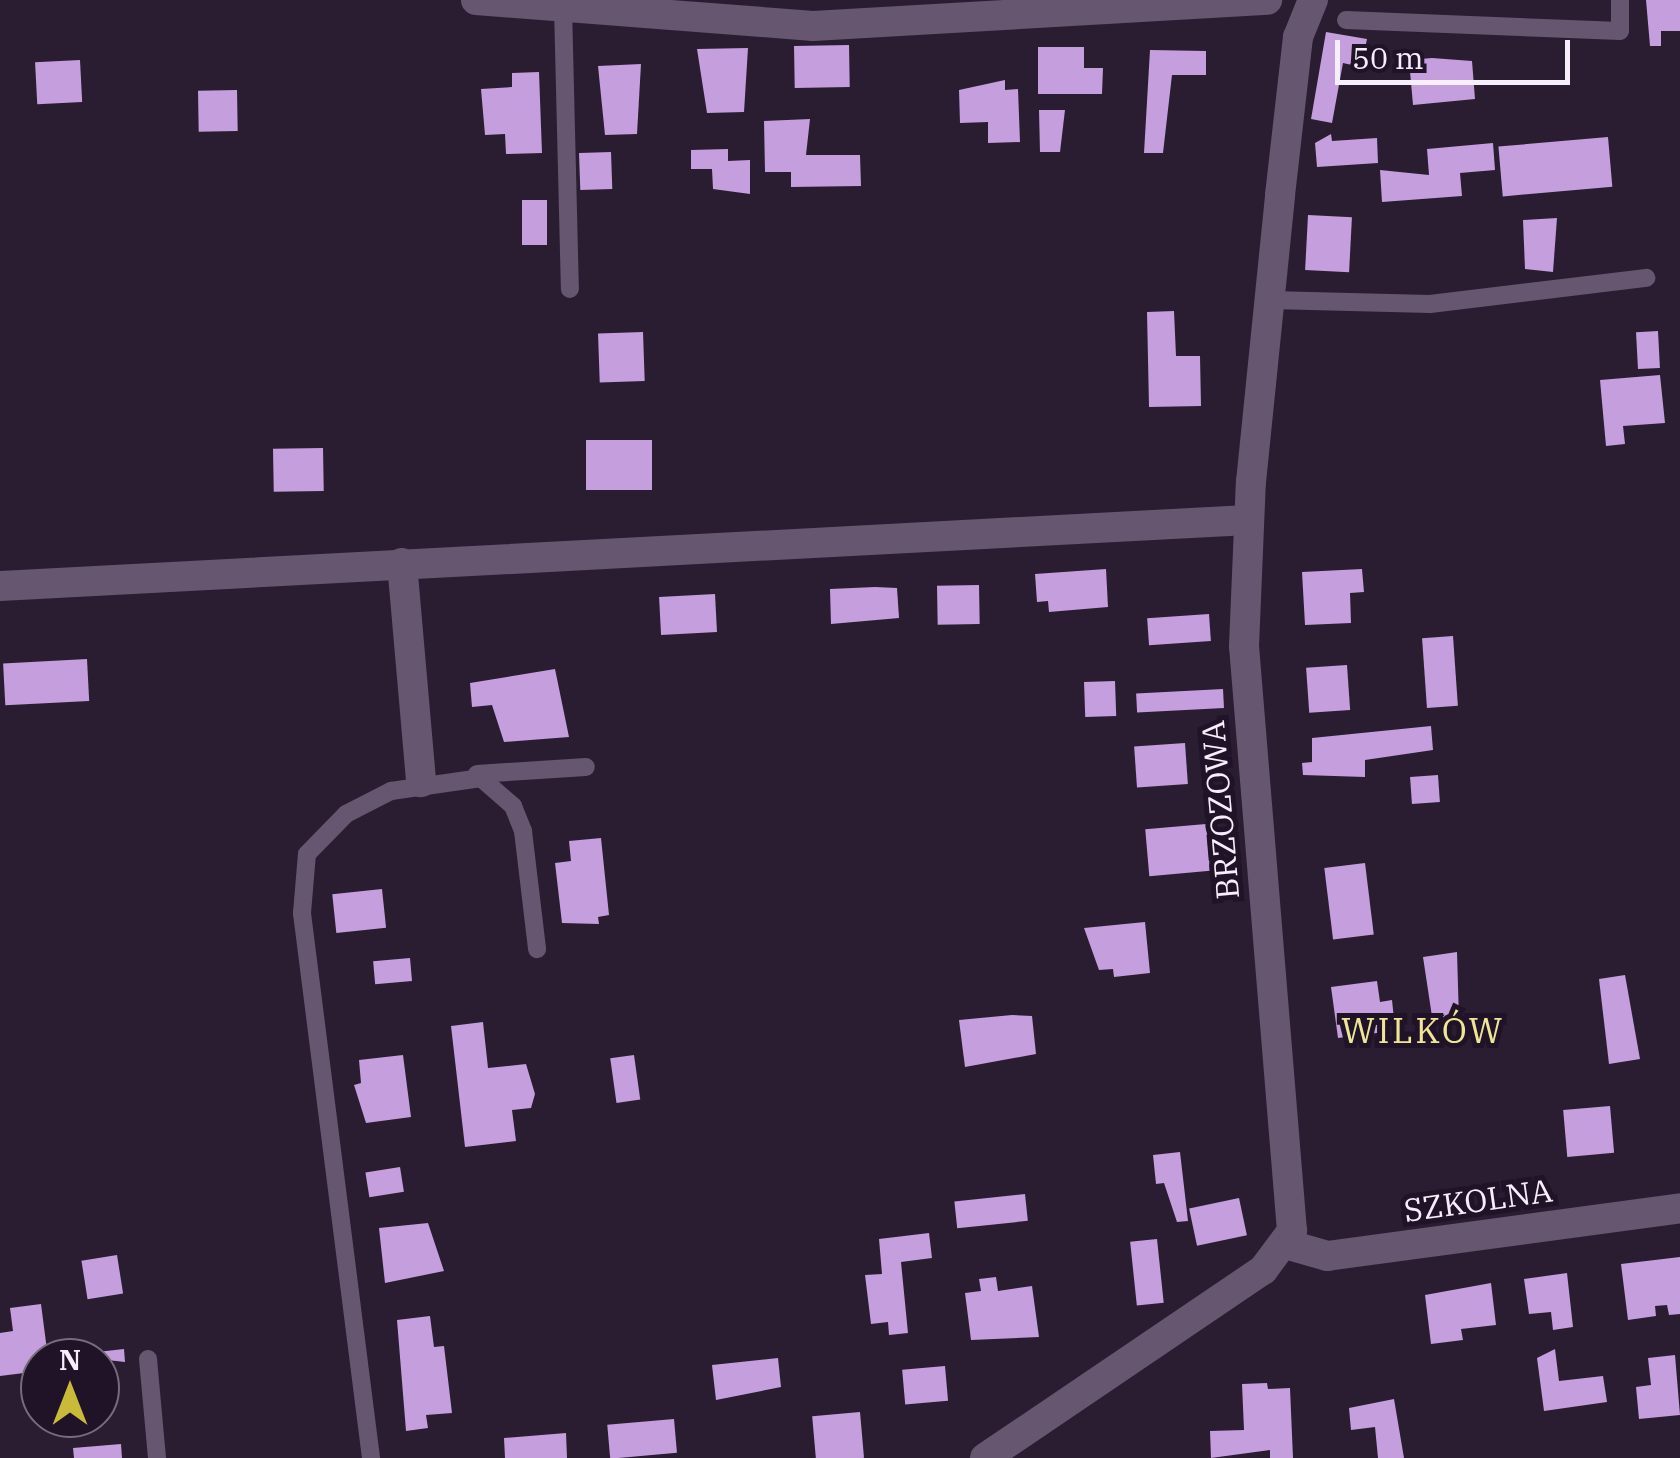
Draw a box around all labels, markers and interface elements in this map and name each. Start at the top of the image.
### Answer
scale bar [1340,20,1575,82]
text: 50 m [1352,38,1424,77]
street label: BRZOZOWA [1193,719,1247,901]
district label: WILKÓW [1341,1009,1505,1051]
street label: SZKOLNA [1401,1171,1555,1229]
north arrow [20,1338,120,1438]
text: N [59,1341,81,1378]

